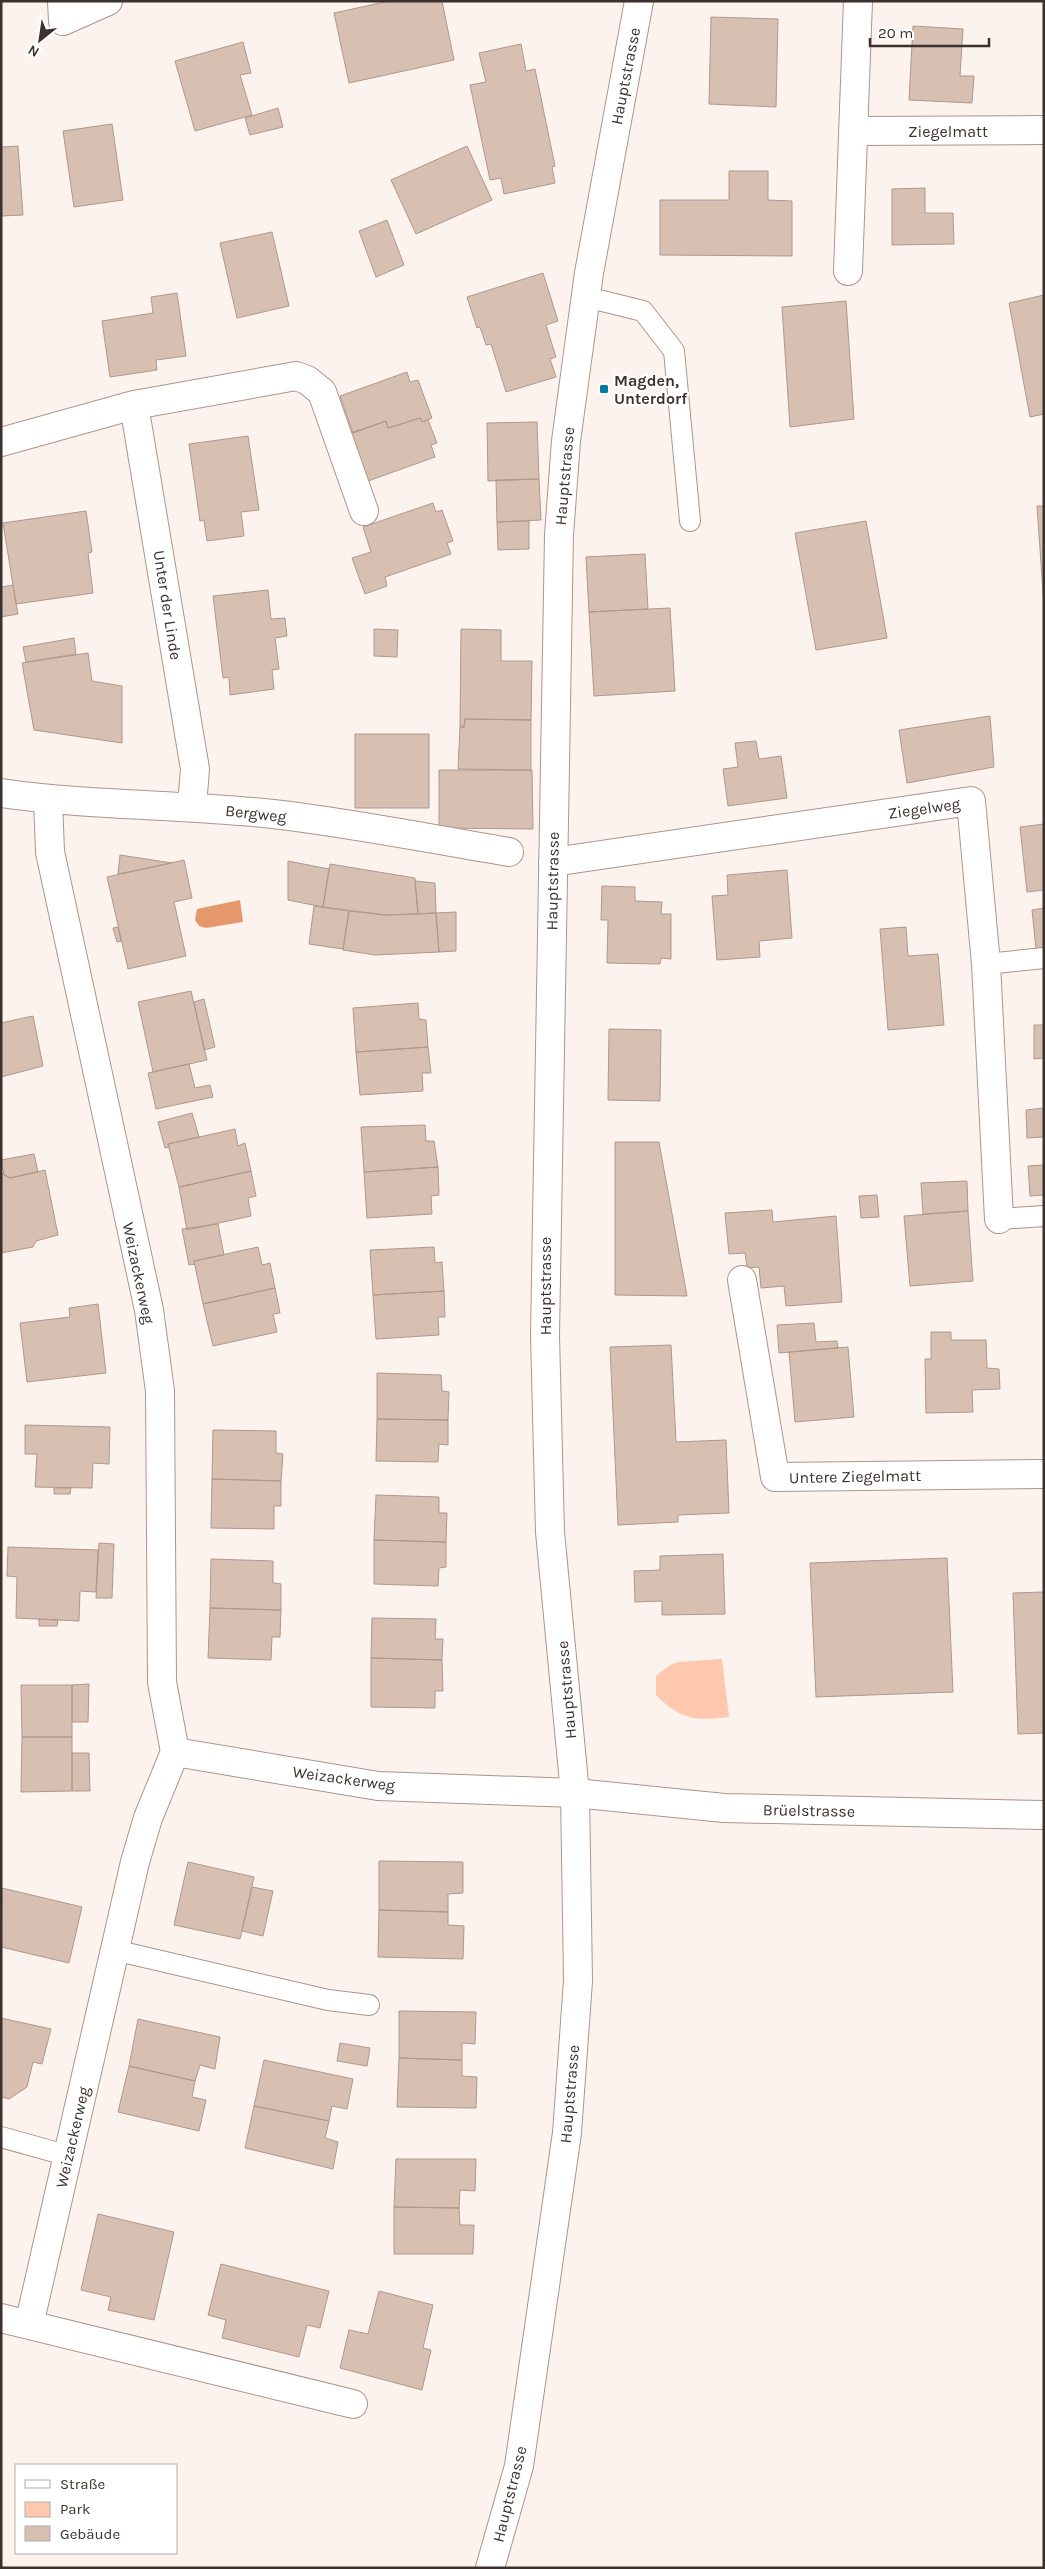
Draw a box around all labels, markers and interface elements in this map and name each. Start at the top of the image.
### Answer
north arrow [15,15,65,65]
scale bar [870,15,989,47]
text: 20 m [878,24,913,42]
street label: Hauptstrasse [607,26,644,126]
text: N [25,41,42,61]
street label: Ziegelmatt [908,122,988,141]
place label: Magden, Unterdorf [614,371,687,408]
marker: Magden, Unterdorf [598,383,610,395]
street label: Hauptstrasse [551,426,578,526]
street label: Unter der Linde [149,549,186,661]
street label: Ziegelweg [887,794,962,823]
street label: Bergweg [224,801,288,826]
street label: Hauptstrasse [542,832,563,930]
street label: Weizackerweg [118,1221,159,1326]
street label: Hauptstrasse [536,1237,555,1335]
street label: Untere Ziegelmatt [789,1466,921,1487]
street label: Hauptstrasse [553,1640,580,1740]
street label: Weizackerweg [291,1762,396,1795]
street label: Brüelstrasse [763,1800,855,1821]
street label: Hauptstrasse [556,2044,583,2144]
street label: Weizackerweg [52,2085,93,2190]
street label: Hauptstrasse [488,2444,531,2544]
legend [15,2464,178,2554]
text: Straße [60,2475,105,2493]
text: Park [60,2500,90,2518]
text: Gebäude [60,2525,120,2543]

